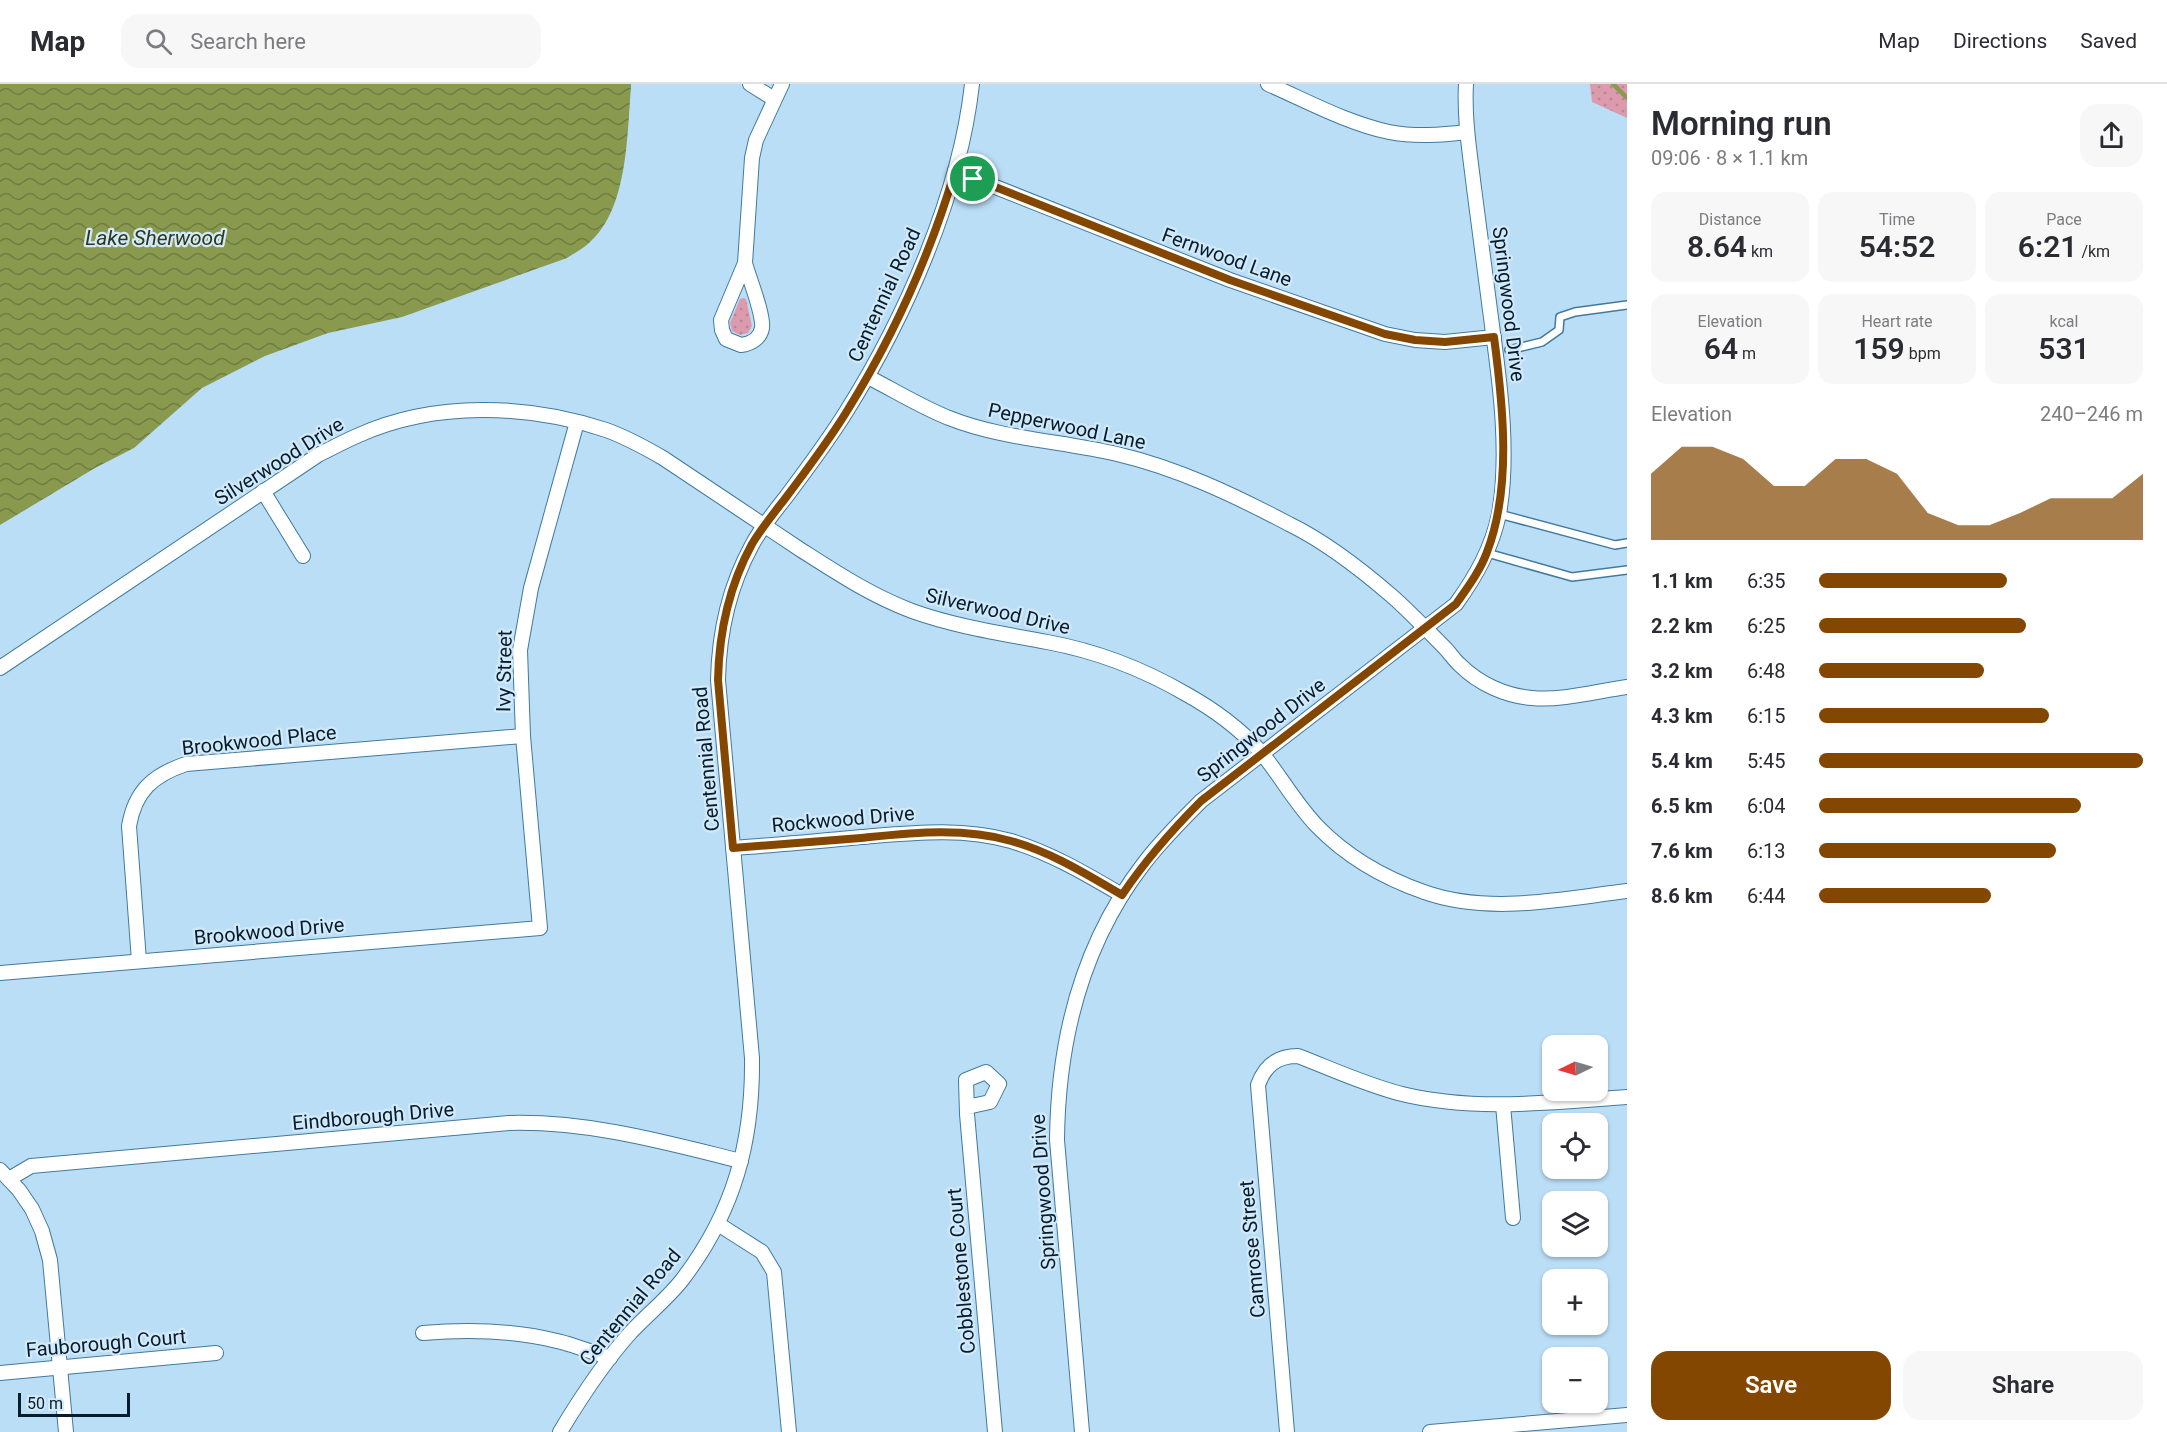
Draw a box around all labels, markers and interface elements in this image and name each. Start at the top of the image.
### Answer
search box [121,14,541,68]
text: Map [30,25,85,58]
icon: search [142,25,175,58]
text: Search here [190,29,306,54]
text: Map [1878,29,1920,53]
text: Directions [1953,29,2047,53]
text: Saved [2080,29,2137,53]
text: Morning run [1651,104,1832,143]
button: share [2080,104,2143,167]
text: 09:06 · 8 × 1.1 km [1651,146,1808,170]
pin [947,153,998,204]
icon: arrive [956,162,989,195]
text: Distance [1699,210,1761,229]
text: Time [1879,210,1915,229]
text: Pace [2046,210,2082,229]
street label: Fernwood Lane [1159,222,1295,292]
street label: Centennial Road [842,224,926,366]
street label: Springwood Drive [1488,225,1530,383]
water label: Lake Sherwood [85,226,225,250]
text: 8.64 [1687,229,1747,264]
text: 54:52 [1859,229,1935,264]
text: 6:21 [2018,229,2077,264]
text: km [1747,242,1773,261]
text: /km [2077,242,2110,261]
text: Elevation [1698,312,1762,331]
text: Heart rate [1861,312,1933,331]
text: kcal [2050,312,2078,331]
text: 64 [1704,331,1738,366]
text: 159 [1853,331,1905,366]
text: 531 [2038,331,2090,366]
text: m [1738,344,1756,363]
text: bpm [1905,344,1941,363]
street label: Pepperwood Lane [986,398,1148,454]
text: Elevation [1651,402,1732,426]
text: 240–246 m [2040,402,2143,426]
street label: Silverwood Drive [210,412,348,510]
text: 1.1 km [1651,569,1713,593]
text: 6:35 [1747,569,1786,593]
street label: Silverwood Drive [923,583,1073,639]
text: 2.2 km [1651,614,1713,638]
text: 6:25 [1747,614,1786,638]
street label: Ivy Street [491,630,517,712]
text: 3.2 km [1651,659,1713,683]
text: 6:48 [1747,659,1786,683]
street label: Springwood Drive [1192,673,1330,787]
street label: Centennial Road [688,686,724,832]
text: 4.3 km [1651,704,1713,728]
text: 6:15 [1747,704,1786,728]
street label: Brookwood Place [180,720,338,760]
text: 5.4 km [1651,749,1713,773]
text: 5:45 [1747,749,1786,773]
text: 6.5 km [1651,794,1713,818]
text: 6:04 [1747,794,1786,818]
street label: Rockwood Drive [771,801,915,837]
text: 7.6 km [1651,839,1713,863]
text: 6:13 [1747,839,1786,863]
text: 8.6 km [1651,884,1713,908]
text: 6:44 [1747,884,1786,908]
street label: Brookwood Drive [193,912,345,950]
north arrow [1542,1035,1608,1101]
map controls [1542,1035,1608,1413]
street label: Eindborough Drive [291,1097,455,1135]
street label: Springwood Drive [1026,1113,1060,1271]
button: locate [1542,1113,1608,1179]
street label: Camrose Street [1234,1179,1270,1319]
street label: Cobblestone Court [942,1187,980,1355]
button: layers [1542,1191,1608,1257]
street label: Centennial Road [574,1244,686,1370]
button: + [1542,1269,1608,1335]
street label: Fauborough Court [25,1324,187,1362]
button: − [1542,1347,1608,1413]
button: Save [1651,1351,1891,1420]
button: Share [1903,1351,2143,1420]
scale bar [18,1390,130,1418]
text: 50 m [27,1394,63,1413]

